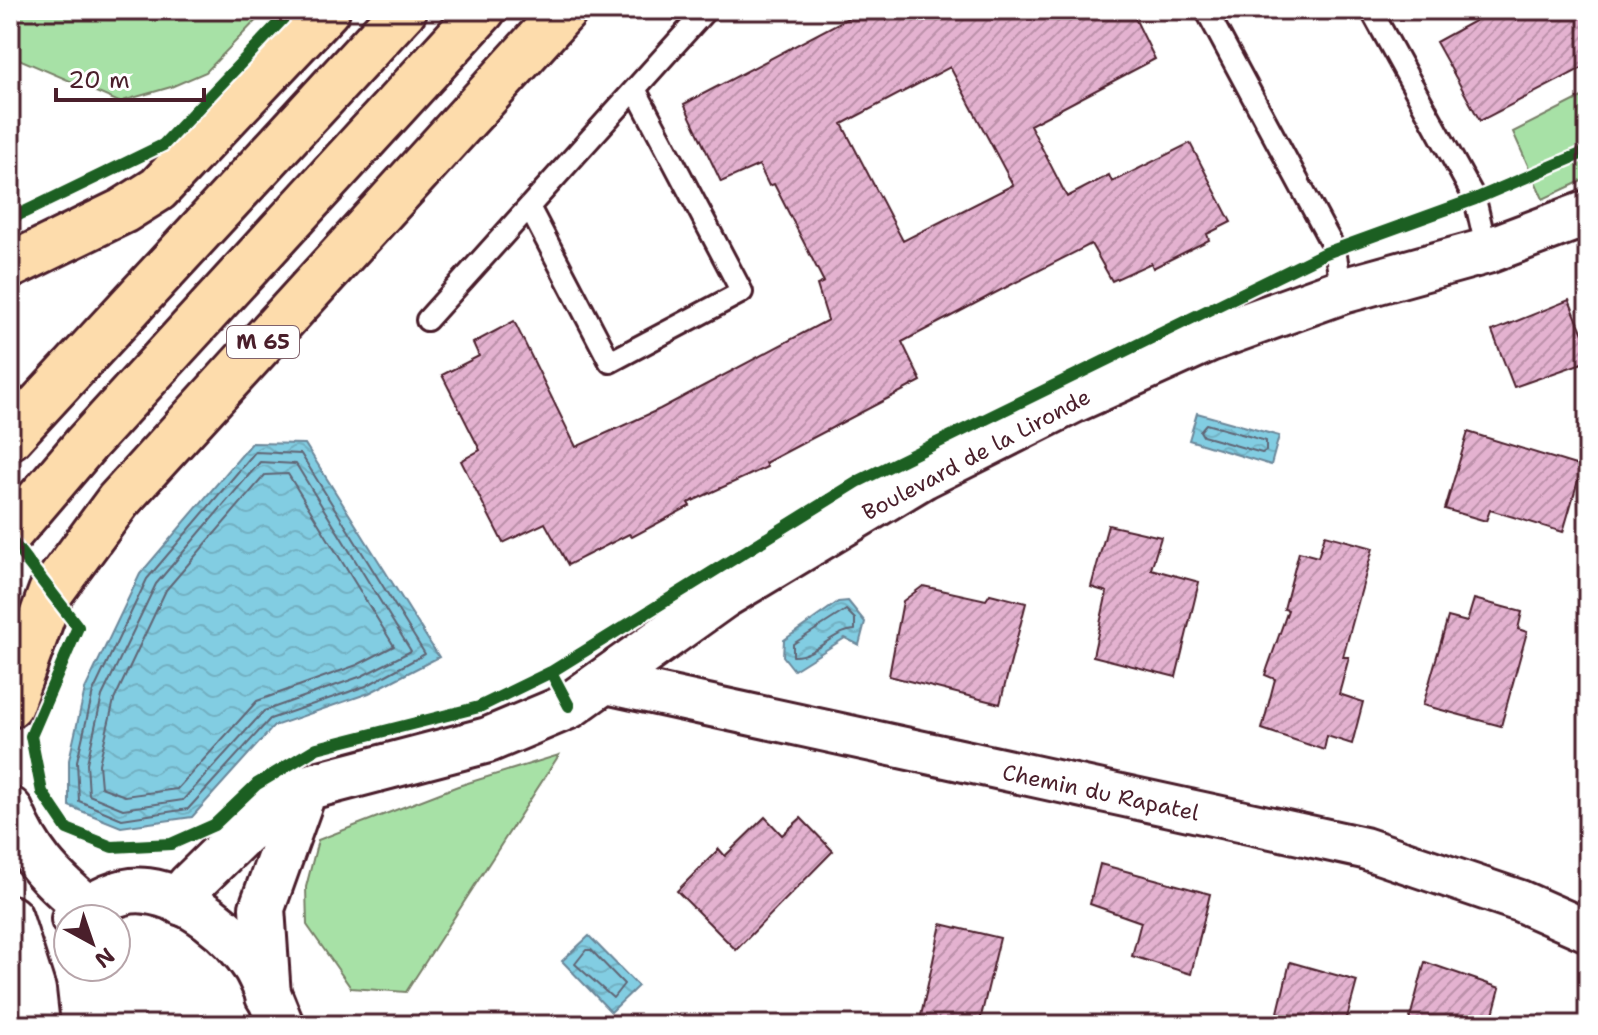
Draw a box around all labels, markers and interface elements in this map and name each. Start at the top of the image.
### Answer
scale bar [56,52,204,102]
text: 20 m [68,64,130,96]
road number: M 65 [227,326,299,358]
street label: Boulevard de la Lironde [857,382,1095,527]
street label: Chemin du Rapatel [1000,757,1202,828]
north arrow [52,903,132,983]
text: N [89,941,121,975]

